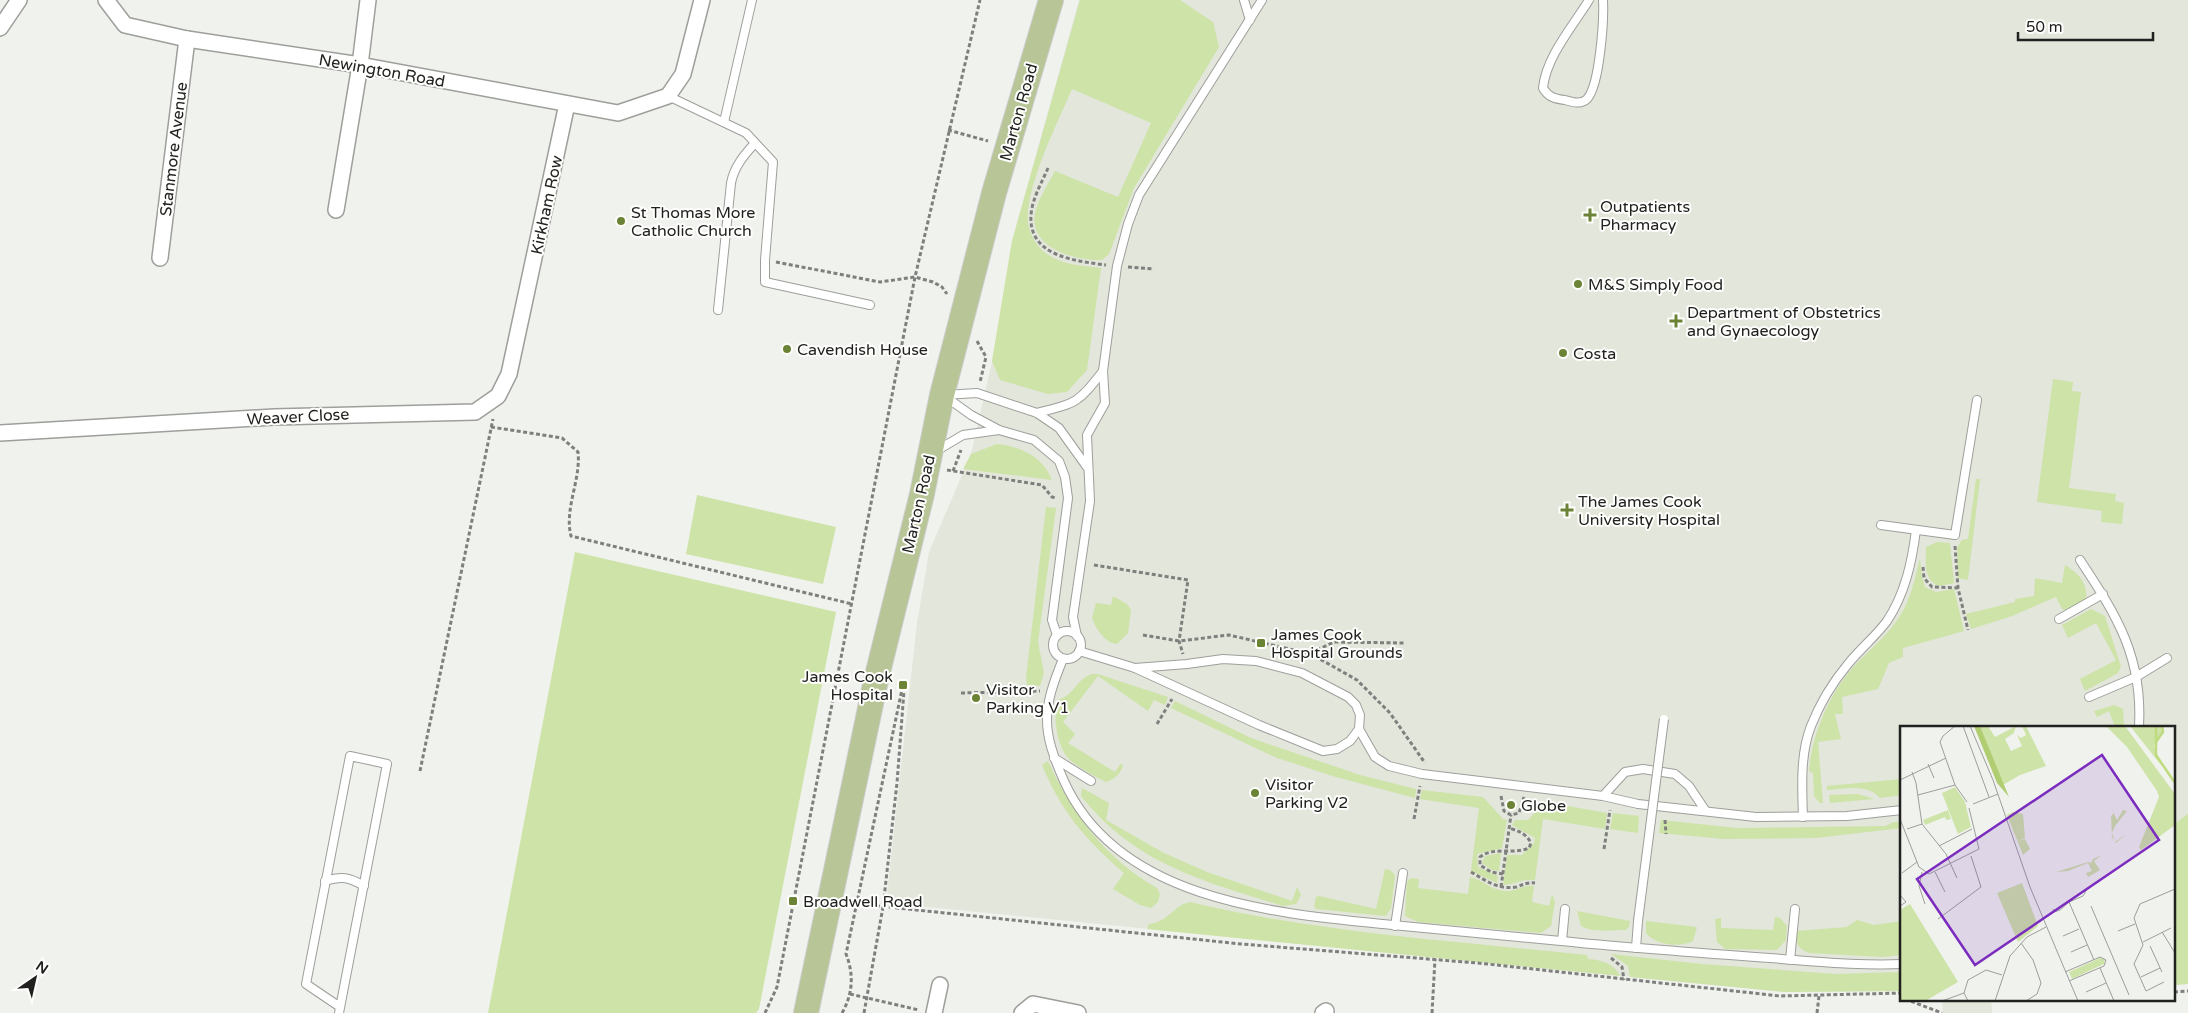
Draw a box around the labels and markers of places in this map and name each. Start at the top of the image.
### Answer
place label: Outpatients Pharmacy [1600,197,1690,235]
place label: St Thomas More Catholic Church [631,203,755,241]
marker: Outpatients Pharmacy [1584,209,1596,221]
marker: St Thomas More Catholic Church [615,215,627,227]
place label: M&S Simply Food [1588,275,1723,295]
marker: M&S Simply Food [1572,278,1584,290]
place label: Department of Obstetrics and Gynaecology [1687,303,1881,341]
marker: Department of Obstetrics and Gynaecology [1669,314,1683,328]
place label: Cavendish House [797,340,928,360]
marker: Cavendish House [781,343,793,355]
place label: Costa [1573,344,1616,364]
marker: Costa [1557,347,1569,359]
place label: The James Cook University Hospital [1578,492,1720,530]
marker: The James Cook University Hospital [1560,503,1574,517]
place label: James Cook Hospital Grounds [1271,625,1403,663]
marker: James Cook Hospital Grounds [1255,637,1267,649]
place label: James Cook Hospital [802,667,893,705]
marker: James Cook Hospital [897,679,909,691]
place label: Visitor Parking V1 [986,680,1069,718]
marker: Visitor Parking V1 [970,692,982,704]
place label: Visitor Parking V2 [1265,775,1348,813]
marker: Visitor Parking V2 [1249,787,1261,799]
place label: Globe [1521,796,1566,816]
marker: Globe [1505,799,1517,811]
place label: Broadwell Road [803,892,923,912]
marker: Broadwell Road [787,895,799,907]

